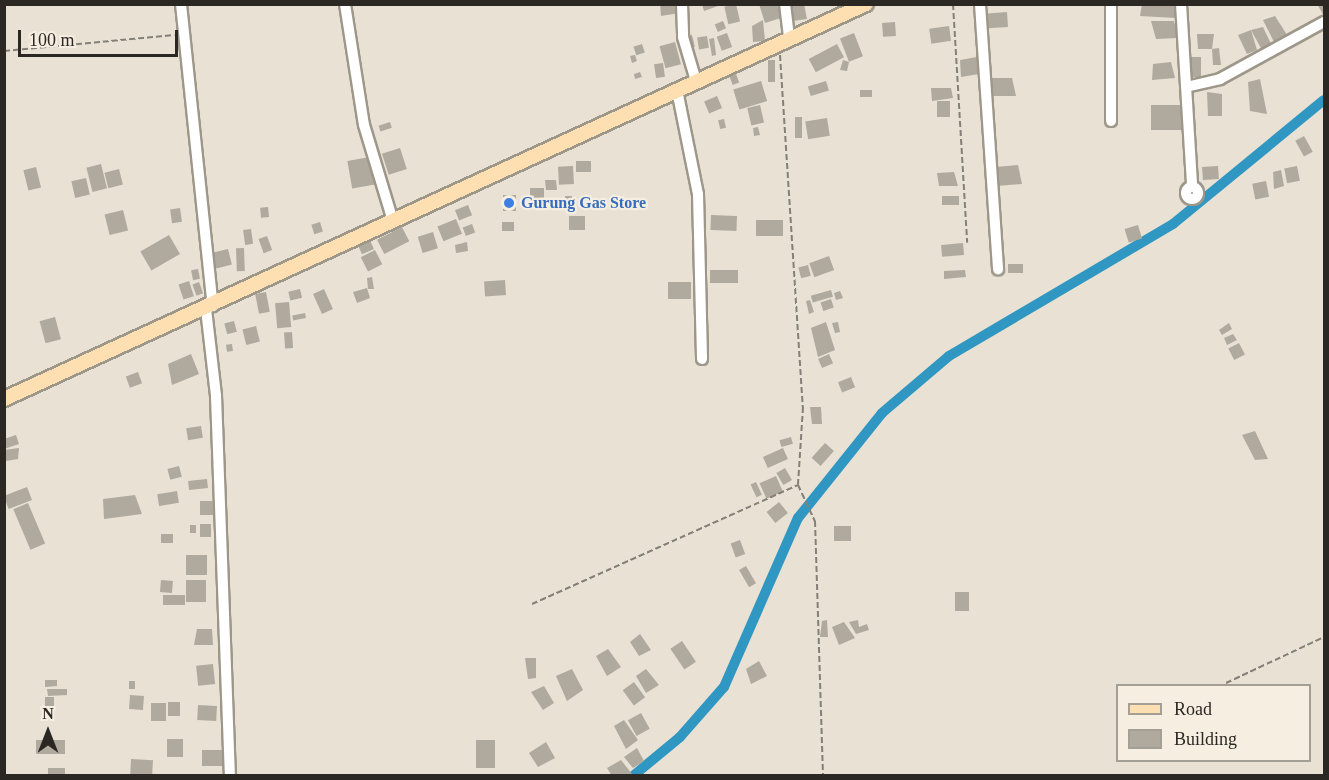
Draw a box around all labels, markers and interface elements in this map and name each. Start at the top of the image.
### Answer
scale bar [21,18,182,56]
text: 100 m [29,30,75,50]
place label: Gurung Gas Store [521,193,646,213]
marker: Gurung Gas Store [502,196,516,210]
legend [1116,684,1311,762]
text: Road [1174,699,1212,719]
north arrow [18,702,78,762]
text: N [42,705,54,722]
text: Building [1174,729,1237,749]

